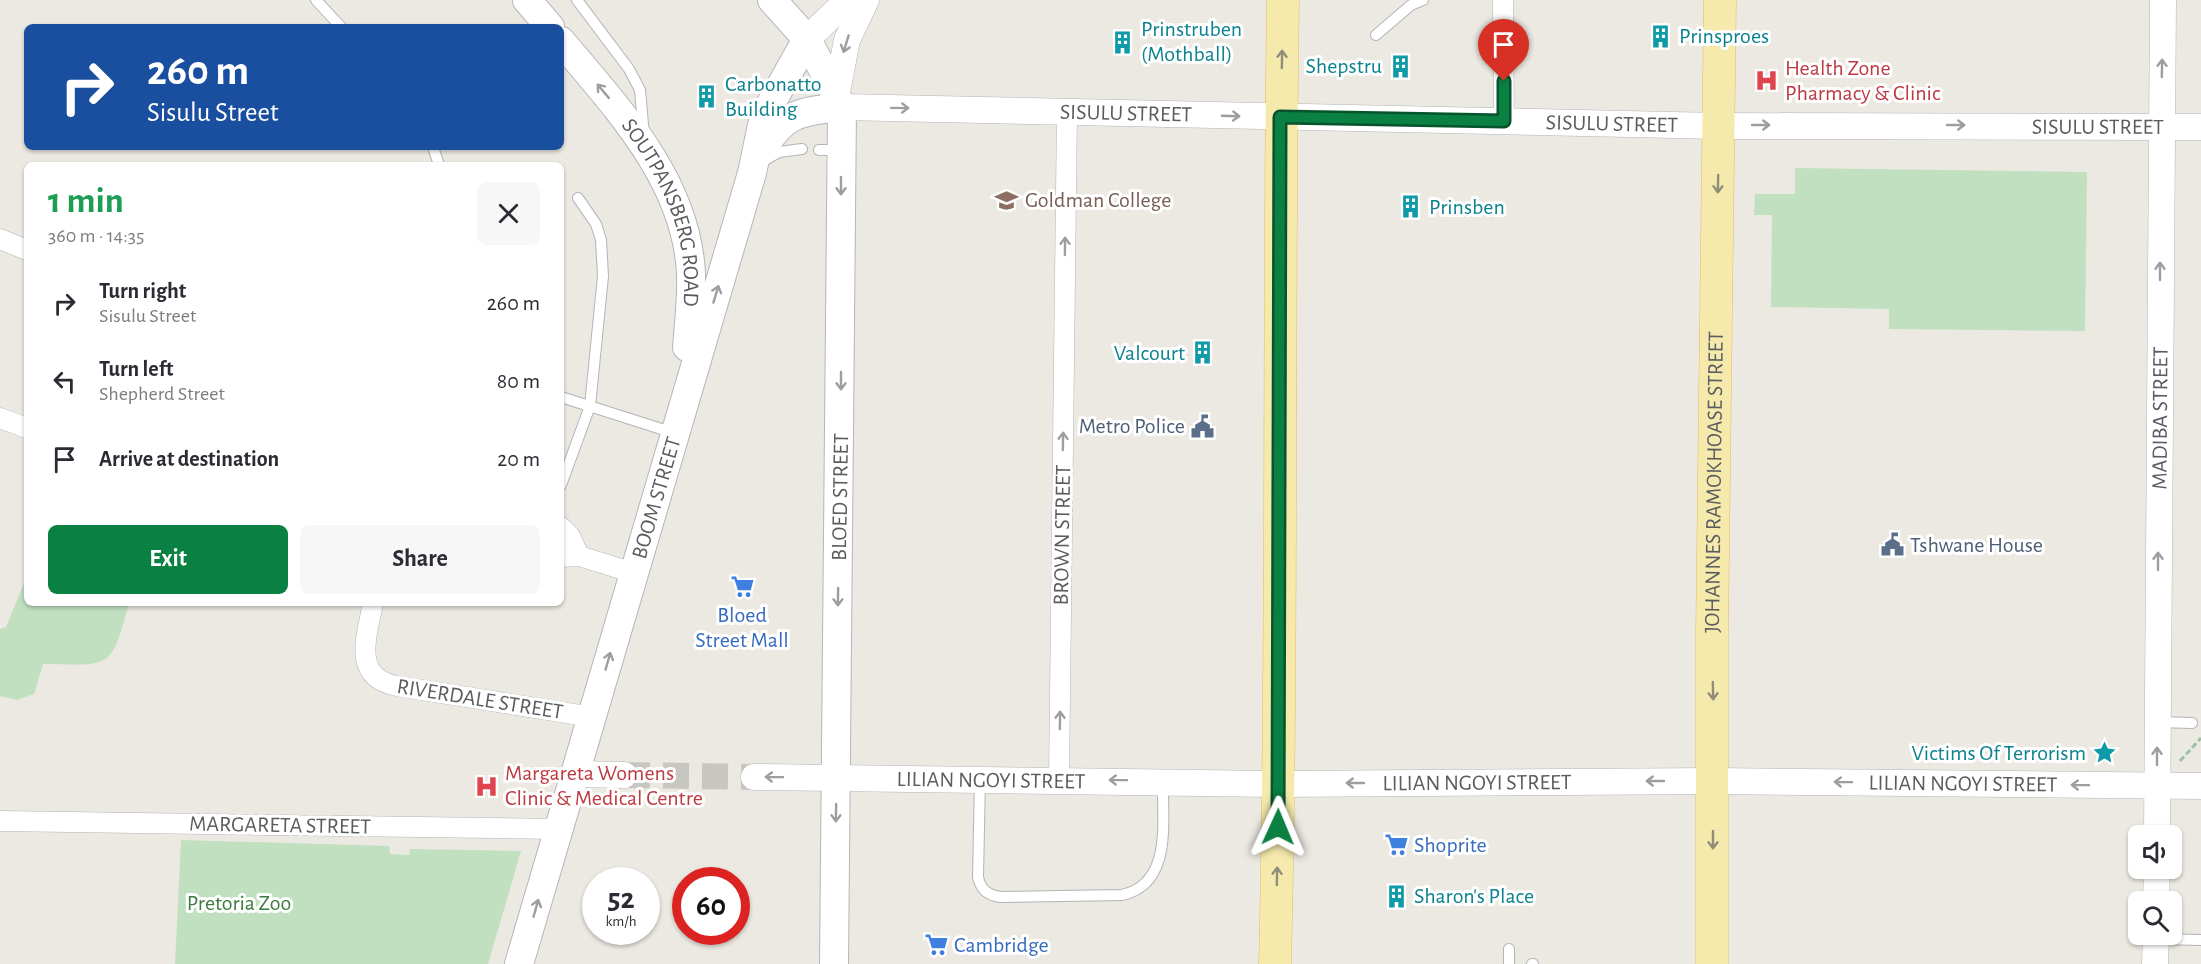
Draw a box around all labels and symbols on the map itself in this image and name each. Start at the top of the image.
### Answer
place label: Prinstruben (Mothball) [1141,18,1242,65]
pin [1478,19,1529,81]
building icon: Prinsproes [1648,23,1674,49]
place label: Prinsproes [1679,25,1769,47]
building icon: Prinstruben (Mothball) [1110,29,1136,55]
one-way arrow [840,34,851,53]
one-way arrow [1276,49,1287,69]
building icon: Shepstru [1387,53,1413,79]
place label: Shepstru [1306,55,1382,77]
place label: Health Zone Pharmacy & Clinic [1785,57,1941,104]
one-way arrow [2156,59,2168,79]
hospital icon: Health Zone Pharmacy & Clinic [1754,68,1780,94]
place label: Carbonatto Building [725,73,821,120]
one-way arrow [596,83,609,99]
building icon: Carbonatto Building [694,84,720,110]
street label: SISULU STREET [1060,101,1192,126]
one-way arrow [890,102,910,113]
one-way arrow [1220,110,1240,121]
street label: SISULU STREET [1546,111,1678,136]
street label: SOUTPANSBERG ROAD [618,114,702,307]
street label: SISULU STREET [2032,116,2164,138]
one-way arrow [1751,119,1771,131]
one-way arrow [1946,119,1966,131]
one-way arrow [1712,174,1724,194]
one-way arrow [835,176,847,196]
school or university icon: Goldman College [994,187,1020,213]
place label: Goldman College [1025,189,1171,211]
building icon: Prinsben [1398,194,1424,220]
place label: Prinsben [1429,196,1505,218]
one-way arrow [1060,237,1071,257]
one-way arrow [2154,261,2166,281]
one-way arrow [711,285,722,304]
street label: JOHANNES RAMOKHOASE STREET [1701,331,1727,633]
building icon: Valcourt [1190,340,1216,366]
place label: Valcourt [1114,342,1185,364]
street label: MADIBA STREET [2148,346,2172,490]
one-way arrow [835,371,847,391]
public building icon: Metro Police [1190,413,1216,439]
place label: Metro Police [1079,415,1185,437]
one-way arrow [1057,432,1069,452]
street label: BLOED STREET [828,433,852,561]
street label: BOOM STREET [628,434,685,561]
street label: BROWN STREET [1050,464,1074,606]
public building icon: Tshwane House [1879,532,1905,558]
place label: Tshwane House [1910,534,2043,556]
one-way arrow [2152,552,2164,572]
supermarket icon: Bloed Street Mall [729,573,755,599]
one-way arrow [832,587,844,607]
place label: Bloed Street Mall [695,604,789,651]
one-way arrow [603,652,614,671]
street label: RIVERDALE STREET [395,675,565,723]
one-way arrow [1707,681,1719,701]
one-way arrow [1054,711,1065,731]
place icon: Victims Of Terrorism [2091,740,2117,766]
place label: Victims Of Terrorism [1911,742,2086,764]
one-way arrow [2151,747,2163,767]
place label: Margareta Womens Clinic & Medical Centre [505,762,703,809]
street label: LILIAN NGOYI STREET [896,768,1086,792]
one-way arrow [765,771,785,783]
street label: LILIAN NGOYI STREET [1382,771,1572,794]
street label: LILIAN NGOYI STREET [1868,772,2058,796]
hospital icon: Margareta Womens Clinic & Medical Centre [474,773,500,799]
one-way arrow [1109,775,1129,786]
one-way arrow [1646,775,1666,787]
one-way arrow [1833,776,1853,788]
one-way arrow [1346,777,1366,789]
one-way arrow [2070,779,2090,790]
position arrow [1246,795,1310,859]
one-way arrow [830,803,842,823]
street label: MARGARETA STREET [189,812,371,838]
one-way arrow [1707,829,1719,849]
supermarket icon: Shoprite [1383,832,1409,858]
place label: Shoprite [1414,834,1487,856]
speed limit sign: 60 [672,867,750,945]
one-way arrow [1271,867,1283,887]
building icon: Sharon's Place [1383,883,1409,909]
place label: Sharon's Place [1414,885,1534,907]
park label: Pretoria Zoo [187,892,291,914]
one-way arrow [531,899,542,918]
supermarket icon: Cambridge [923,932,949,958]
place label: Cambridge [954,934,1049,956]

